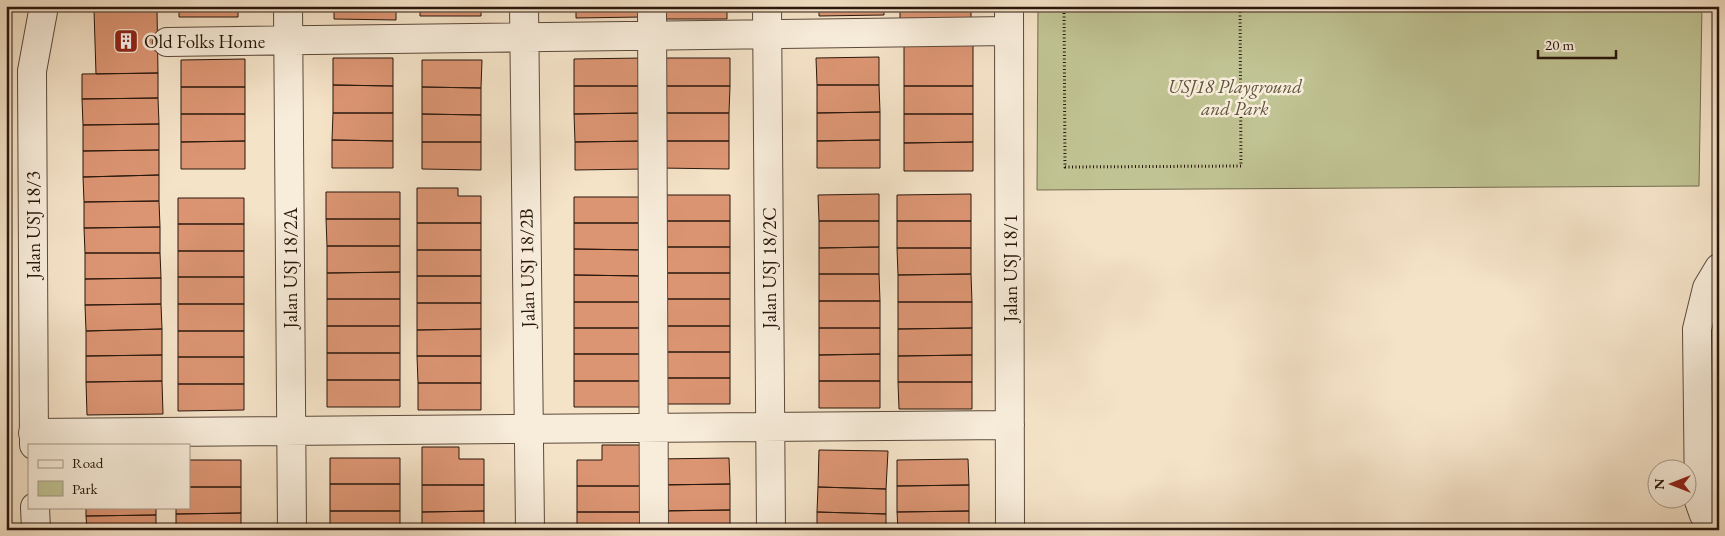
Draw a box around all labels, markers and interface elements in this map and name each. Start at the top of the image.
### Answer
building icon: Old Folks Home [113,28,139,54]
scale bar [1538,28,1615,60]
place label: Old Folks Home [144,29,265,54]
text: 20 m [1545,35,1574,54]
park label: USJ18 Playground and Park [1168,74,1302,121]
street label: Jalan USJ 18/3 [21,171,46,281]
street label: Jalan USJ 18/2A [278,207,303,331]
street label: Jalan USJ 18/2C [757,207,782,331]
street label: Jalan USJ 18/2B [513,208,541,330]
street label: Jalan USJ 18/1 [998,214,1023,324]
legend [28,444,190,508]
text: Road [72,453,104,472]
north arrow [1648,458,1698,508]
text: N [1650,478,1668,490]
text: Park [72,479,99,498]

